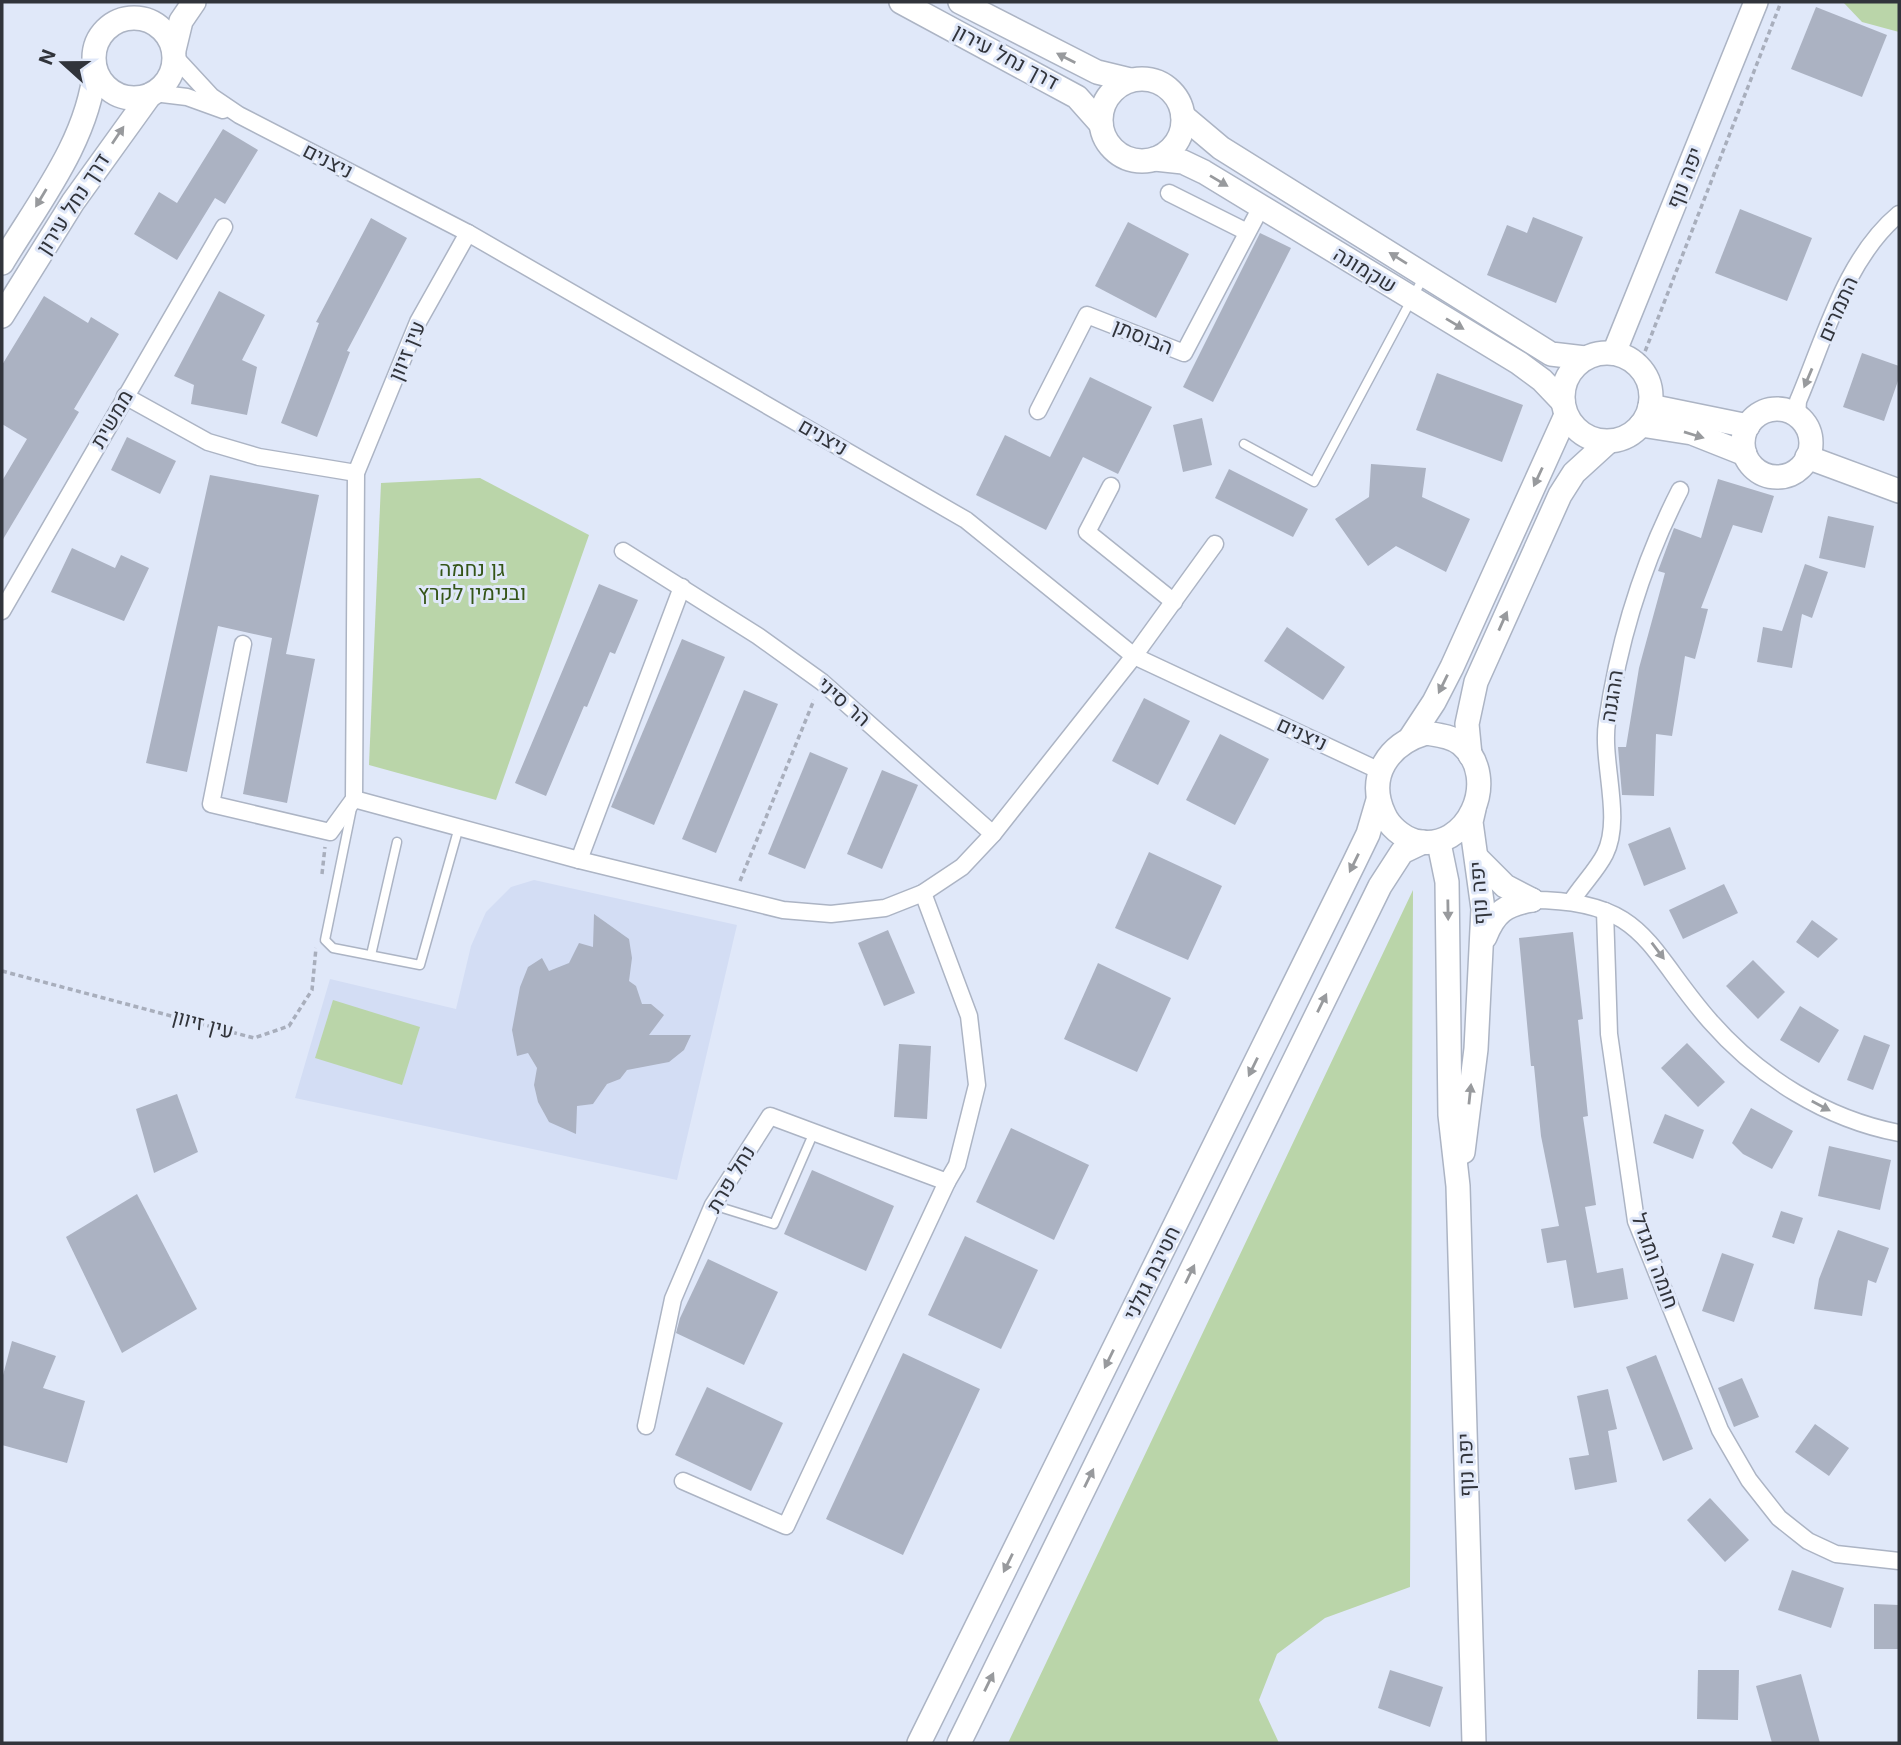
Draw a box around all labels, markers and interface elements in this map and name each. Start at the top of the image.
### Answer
street label: דרך נחל עירון [949,18,1063,95]
north arrow [28,28,98,98]
text: N [34,46,61,68]
one-way arrow [1056,52,1076,63]
one-way arrow [112,125,125,145]
street label: ניצנים [299,137,357,184]
street label: יפה נוף [1661,143,1708,212]
street label: דרך נחל עירון [31,148,115,259]
one-way arrow [1209,175,1228,187]
one-way arrow [35,188,47,207]
street label: שקמונה [1329,241,1401,298]
one-way arrow [1389,252,1408,265]
street label: התמרים [1812,272,1863,345]
street label: הבוסתן [1110,313,1177,360]
street label: עין זיוון [383,317,430,385]
one-way arrow [1446,318,1465,331]
one-way arrow [1802,368,1813,389]
street label: ממשית [85,385,138,452]
street label: ניצנים [794,413,852,461]
one-way arrow [1684,431,1705,441]
one-way arrow [1532,467,1543,488]
park label: גן נחמה ובנימין לקרץ [418,556,526,605]
one-way arrow [1498,610,1509,631]
street label: ההגנה [1595,668,1628,724]
street label: הר סיני [813,672,876,731]
one-way arrow [1437,674,1449,694]
street label: ניצנים [1273,711,1331,756]
one-way arrow [1348,853,1359,873]
street label: יפה נוף [1464,860,1493,926]
one-way arrow [1442,899,1453,921]
one-way arrow [1651,942,1666,960]
one-way arrow [1317,993,1328,1013]
street label: עין זיוון [170,1003,237,1044]
one-way arrow [1248,1057,1259,1077]
one-way arrow [1465,1083,1476,1105]
one-way arrow [1811,1100,1831,1112]
street label: נחל פרת [701,1141,760,1217]
street label: חומה ומגדל [1627,1210,1684,1312]
street label: חטיבת גולני [1118,1222,1185,1324]
one-way arrow [1184,1264,1195,1284]
one-way arrow [1103,1349,1115,1369]
street label: יפה נוף [1452,1433,1479,1497]
one-way arrow [1084,1468,1095,1488]
one-way arrow [1003,1553,1014,1573]
one-way arrow [983,1672,995,1692]

